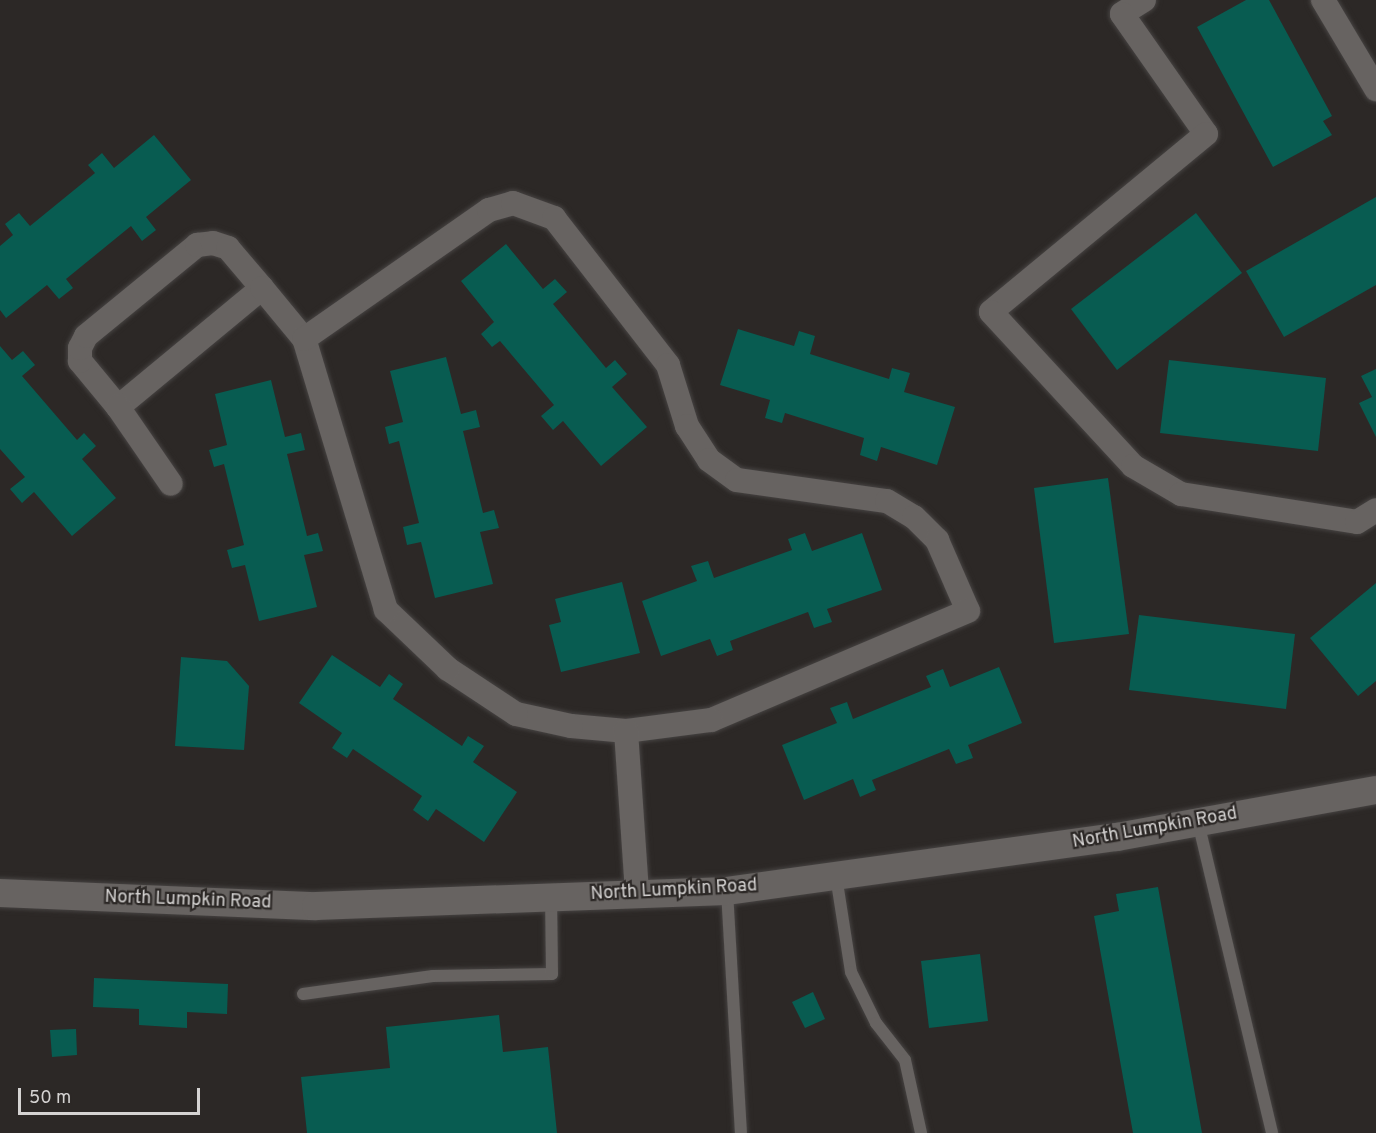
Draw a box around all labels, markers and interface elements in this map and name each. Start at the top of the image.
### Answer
street label: North Lumpkin Road [1071,804,1239,854]
street label: North Lumpkin Road [590,876,758,906]
street label: North Lumpkin Road [104,887,272,915]
scale bar [21,1076,202,1114]
text: 50 m [29,1087,71,1110]

